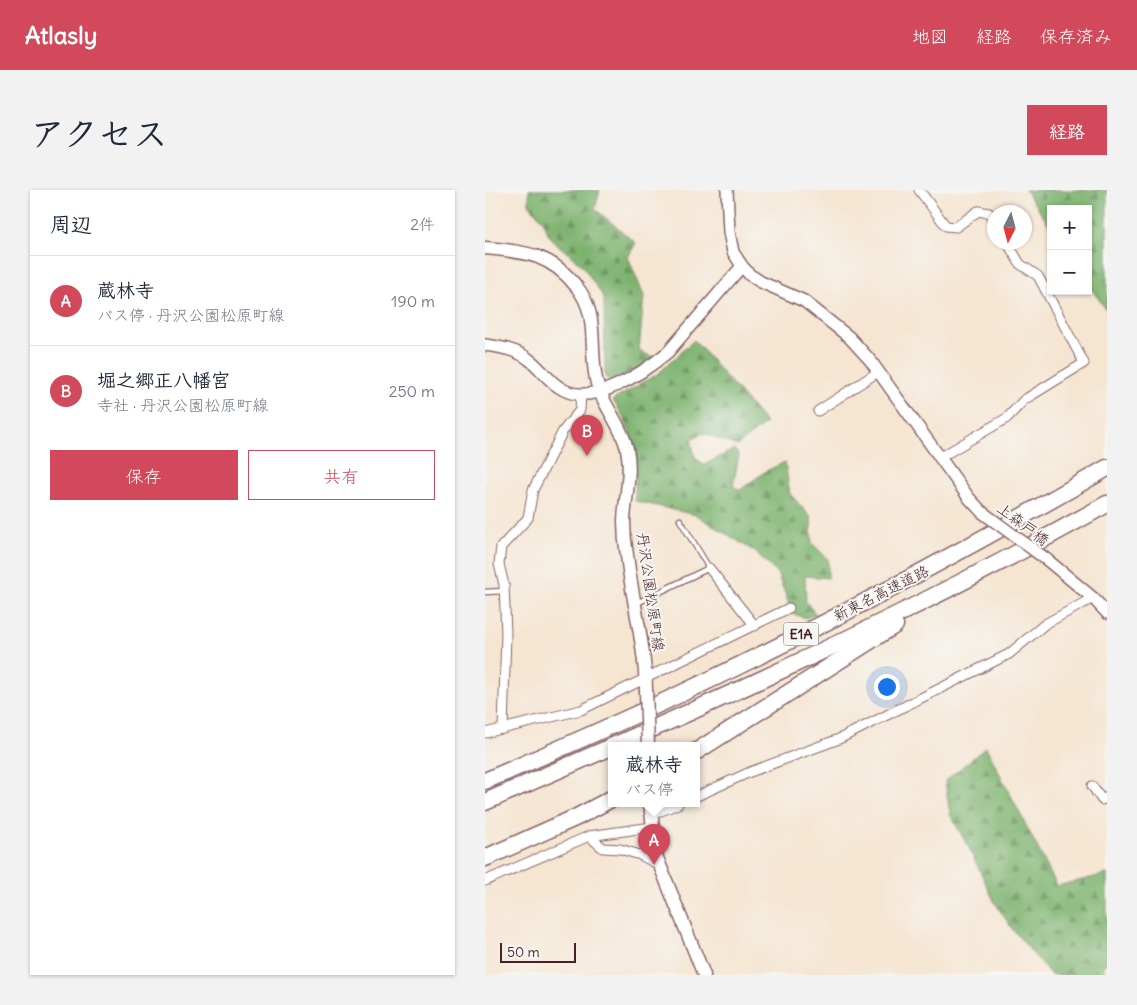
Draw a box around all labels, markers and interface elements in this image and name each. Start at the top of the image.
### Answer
text: Atlasly [25,20,97,50]
text: 地図 [912,25,948,48]
text: 経路 [976,25,1012,48]
text: 保存済み [1040,25,1112,48]
button: 経路 [1027,105,1107,155]
text: アクセス [30,111,168,155]
north arrow [987,205,1032,250]
map controls [1047,205,1092,295]
button: + [1047,205,1092,250]
text: 周辺 [50,211,92,238]
text: 2件 [410,214,435,234]
button: − [1047,250,1092,295]
text: 蔵林寺 [97,278,154,302]
text: A [61,291,71,311]
text: 190 m [391,291,435,311]
text: バス停 · 丹沢公園松原町線 [97,305,284,325]
text: 堀之郷正八幡宮 [97,368,230,392]
text: B [61,381,71,401]
text: 250 m [389,381,435,401]
text: 寺社 · 丹沢公園松原町線 [97,395,268,415]
pin: B [571,415,603,456]
button: 保存 [50,450,238,500]
button: 共有 [248,450,435,500]
street label: 上森戸橋 [993,498,1053,550]
street label: 丹沢公園松原町線 [633,531,669,653]
street label: 新東名高速道路 [830,561,932,625]
road number: E1A [783,622,819,646]
your location [874,674,900,700]
popup [608,742,700,807]
text: 蔵林寺 [625,752,683,776]
text: バス停 [625,779,674,799]
pin: A [638,824,670,865]
scale bar [500,940,576,963]
text: 50 m [507,943,540,961]

